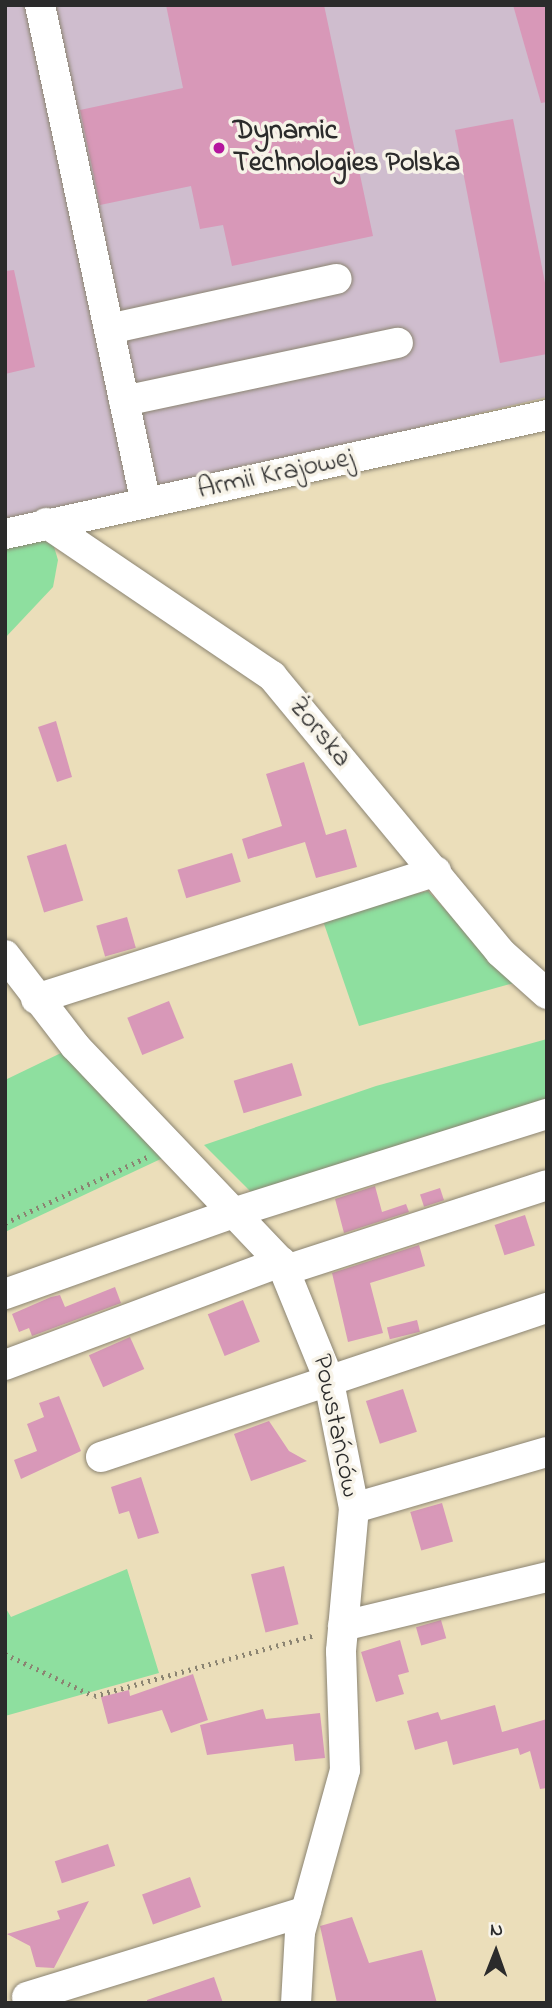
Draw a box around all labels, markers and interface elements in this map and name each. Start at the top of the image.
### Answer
place label: Dynamic Technologies Polska [233,115,460,181]
marker: Dynamic Technologies Polska [211,140,227,156]
street label: Armii Krajowej [195,442,357,508]
street label: Żorska [280,691,358,775]
street label: Powstańców [303,1351,367,1501]
north arrow [461,1917,531,1987]
text: N [490,1917,503,1944]

